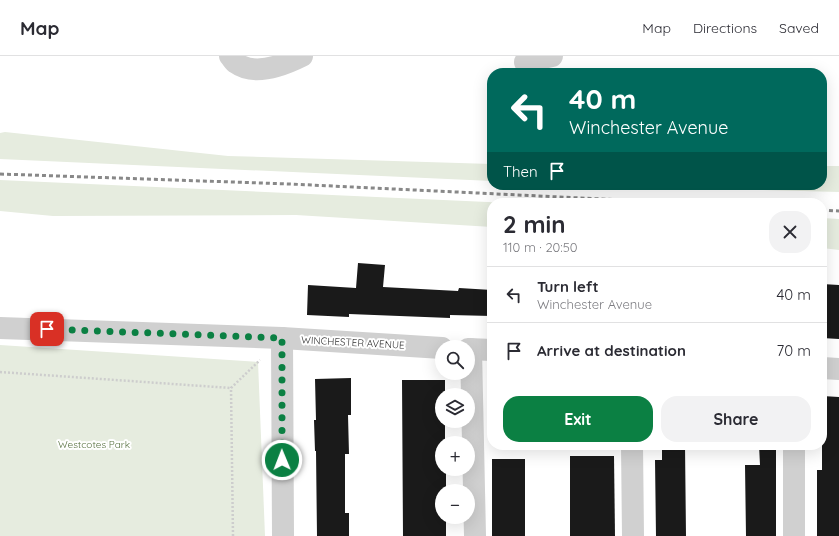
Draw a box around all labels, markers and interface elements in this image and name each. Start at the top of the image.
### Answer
text: Map [20,16,59,40]
text: Map [642,19,671,37]
text: Directions [693,19,757,37]
text: Saved [779,19,819,37]
text: 40 m [569,81,636,116]
icon: left [503,84,555,136]
text: Winchester Avenue [569,116,728,139]
icon: arrive [546,160,568,182]
text: Then [503,162,538,181]
text: 2 min [503,209,565,239]
button: close [769,211,811,253]
text: 110 m · 20:50 [503,239,578,255]
text: Turn left [537,277,599,296]
icon: left [503,284,525,306]
text: 40 m [776,285,811,304]
text: Winchester Avenue [537,296,652,312]
pin [30,312,64,346]
icon: arrive [36,318,58,340]
street label: WINCHESTER AVENUE [301,333,405,352]
map controls [435,340,475,524]
button: search [435,340,475,380]
icon: arrive [503,340,525,362]
text: Arrive at destination [537,341,686,360]
text: 70 m [777,341,811,360]
button: layers [435,388,475,428]
button: Exit [503,396,653,442]
button: Share [661,396,811,442]
button: + [435,436,475,476]
park label: Westcotes Park [58,438,130,451]
position arrow [261,439,303,481]
button: − [435,484,475,524]

